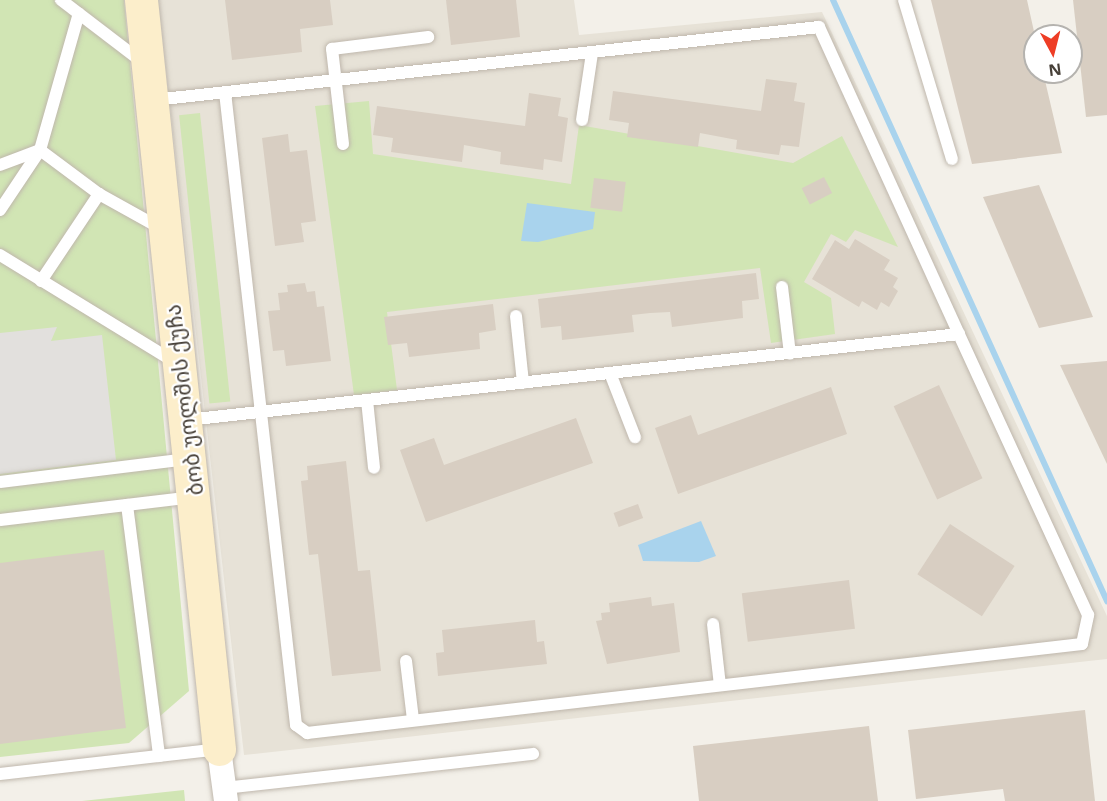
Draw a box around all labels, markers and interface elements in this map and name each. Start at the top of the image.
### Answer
north arrow [1023,24,1083,84]
text: N [1047,58,1063,82]
street label: ბობ უოლშის ქუჩა [160,303,208,497]

